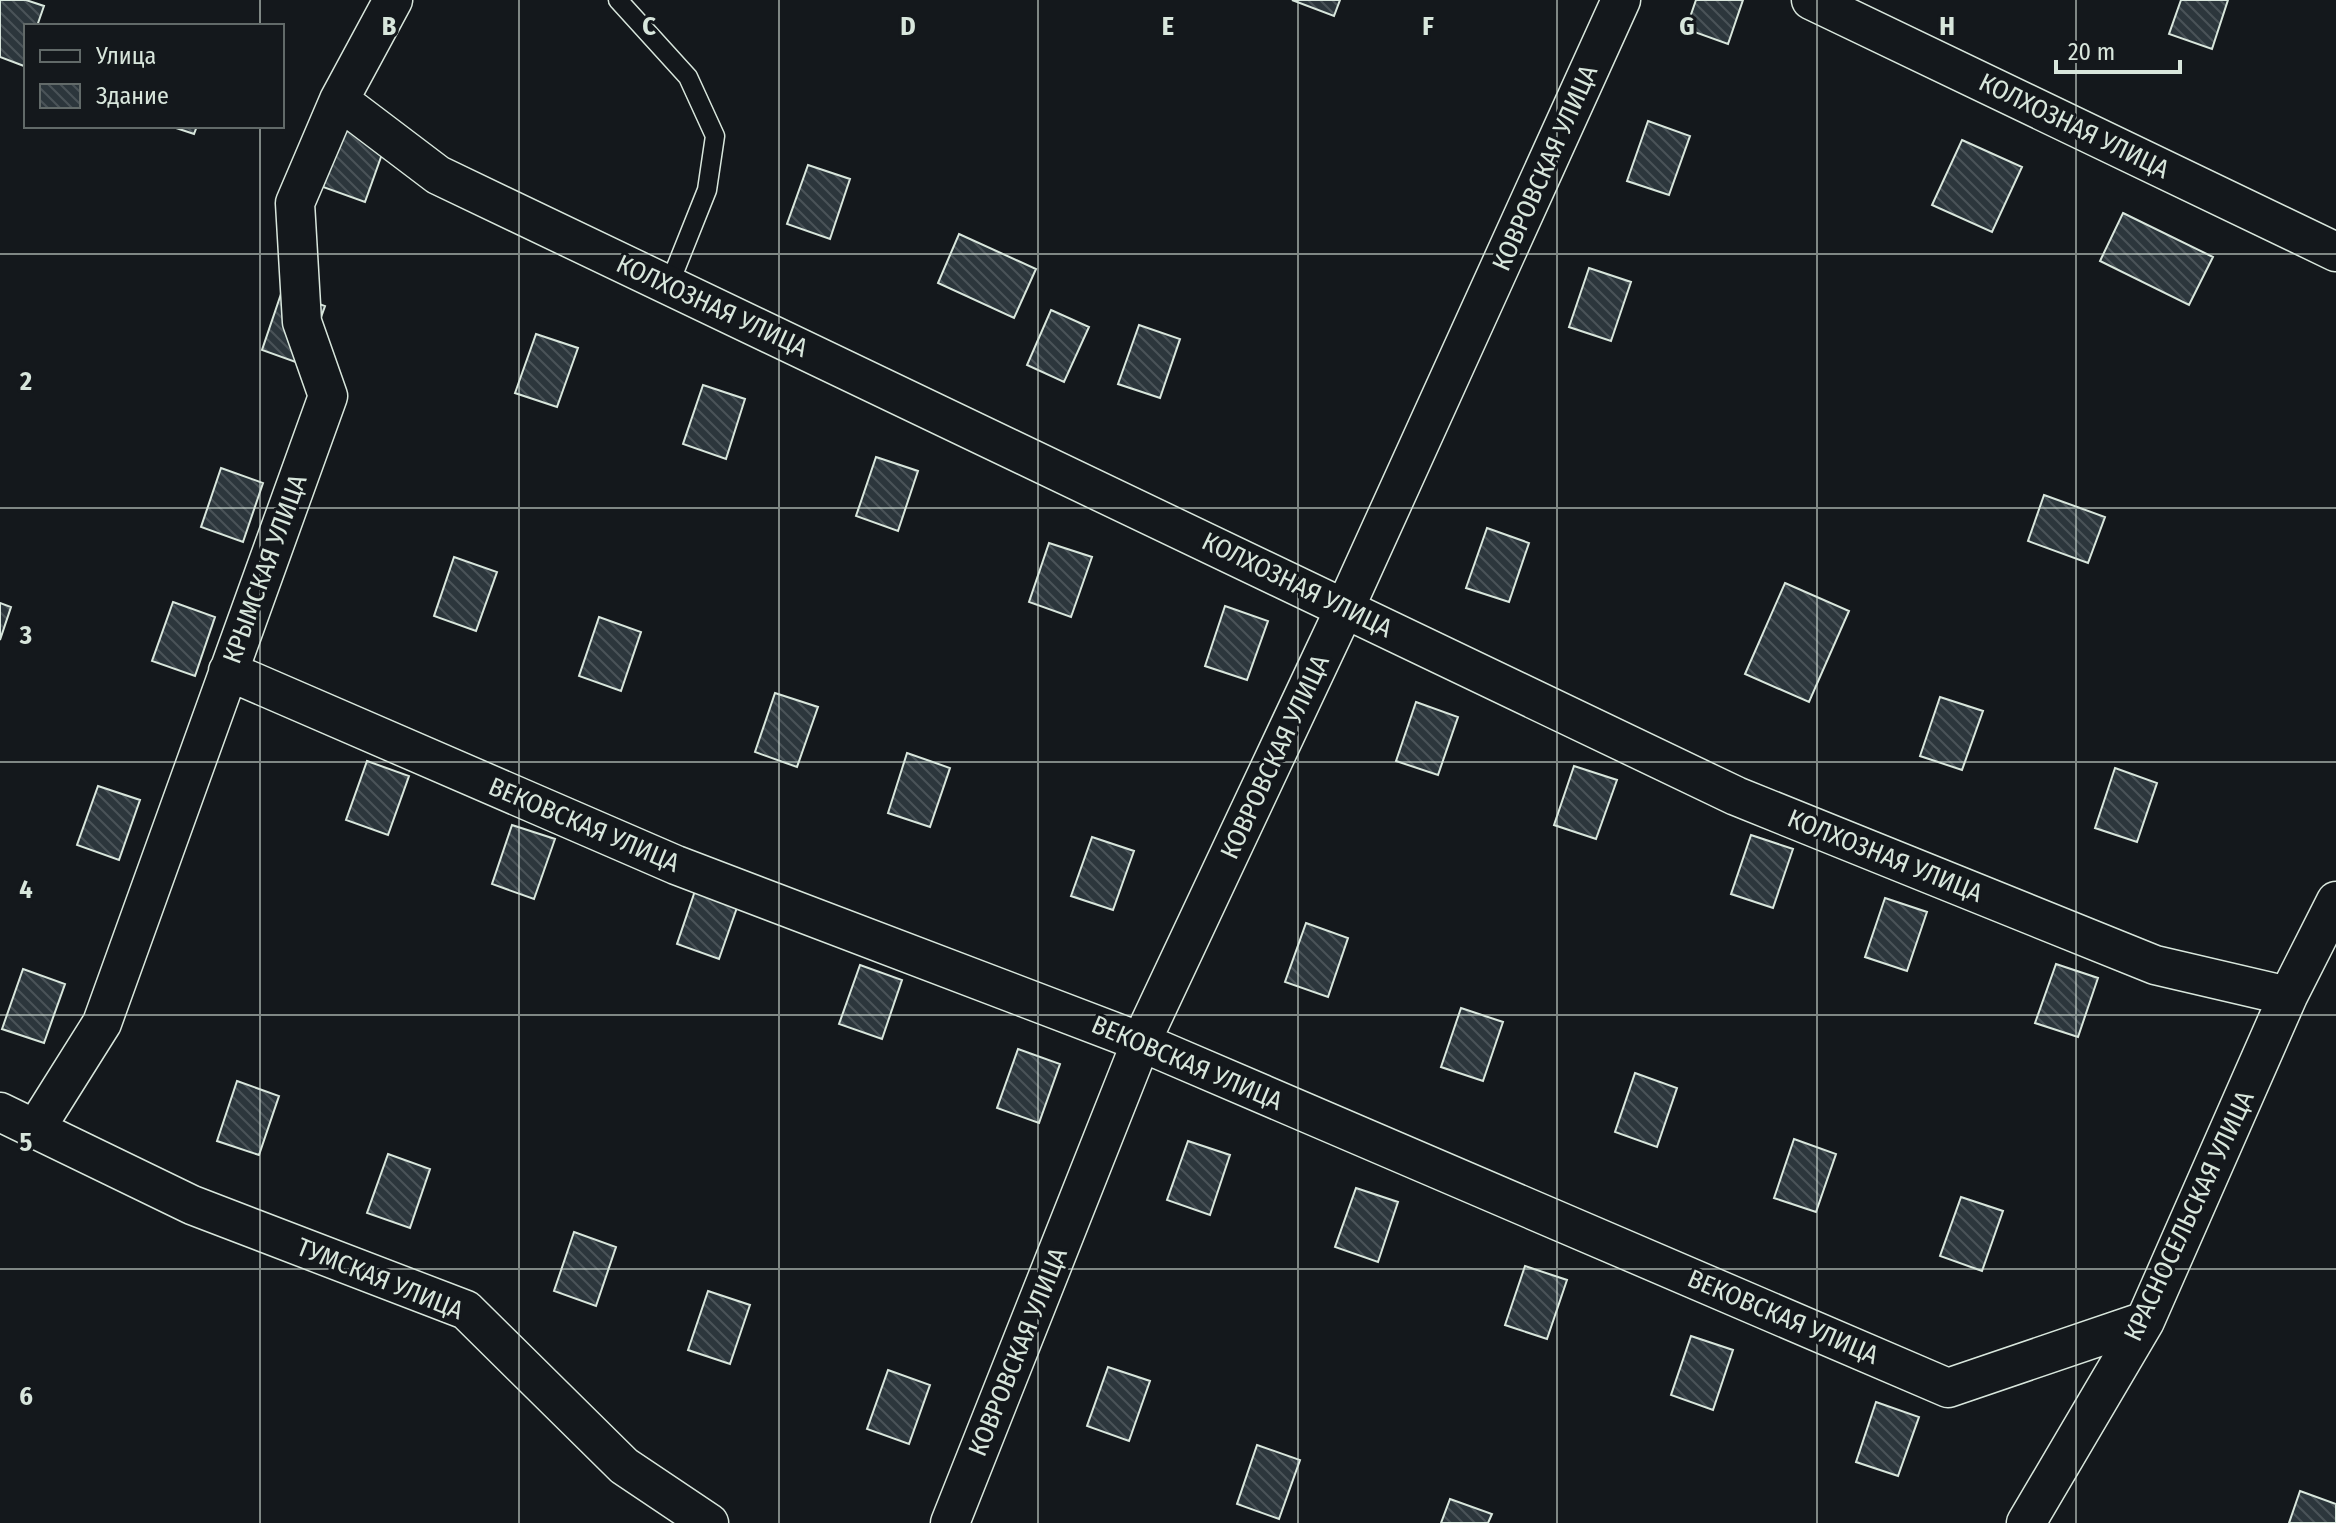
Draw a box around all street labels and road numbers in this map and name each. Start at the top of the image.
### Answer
street label: КОВРОВСКАЯ УЛИЦА [1486,60,1604,276]
street label: КОЛХОЗНАЯ УЛИЦА [1974,67,2174,186]
street label: КОЛХОЗНАЯ УЛИЦА [611,248,813,364]
street label: КРЫМСКАЯ УЛИЦА [216,470,314,668]
street label: КОЛХОЗНАЯ УЛИЦА [1197,526,1397,645]
street label: КОВРОВСКАЯ УЛИЦА [1214,650,1336,864]
street label: ВЕКОВСКАЯ УЛИЦА [484,771,684,879]
street label: КОЛХОЗНАЯ УЛИЦА [1783,803,1987,909]
street label: ВЕКОВСКАЯ УЛИЦА [1087,1009,1287,1117]
street label: КРАСНОСЕЛЬСКАЯ УЛИЦА [2117,1086,2261,1346]
street label: ТУМСКАЯ УЛИЦА [292,1232,468,1327]
street label: КОВРОВСКАЯ УЛИЦА [962,1243,1074,1461]
street label: ВЕКОВСКАЯ УЛИЦА [1683,1263,1883,1371]

